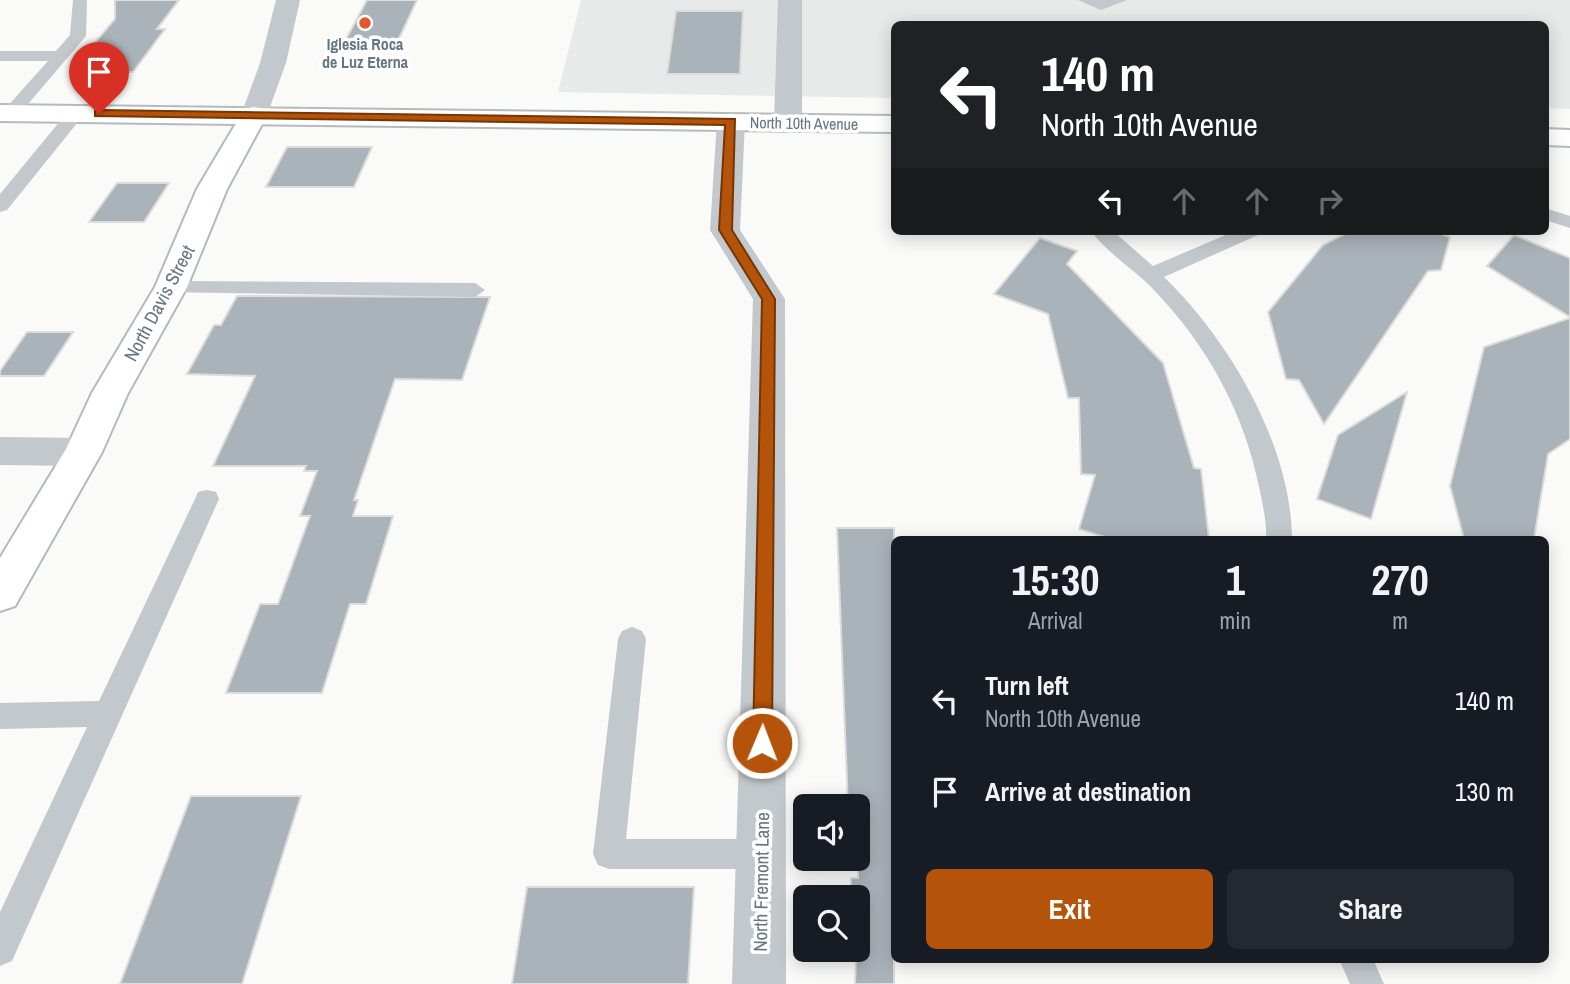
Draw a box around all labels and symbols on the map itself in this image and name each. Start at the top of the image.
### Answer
marker: Iglesia Roca de Luz Eterna [357,15,373,31]
place label: Iglesia Roca de Luz Eterna [322,33,409,73]
pin [69,42,129,114]
street label: North 10th Avenue [750,111,858,135]
street label: North Davis Street [117,240,201,366]
position arrow [725,706,799,780]
street label: North Fremont Lane [747,812,775,952]

